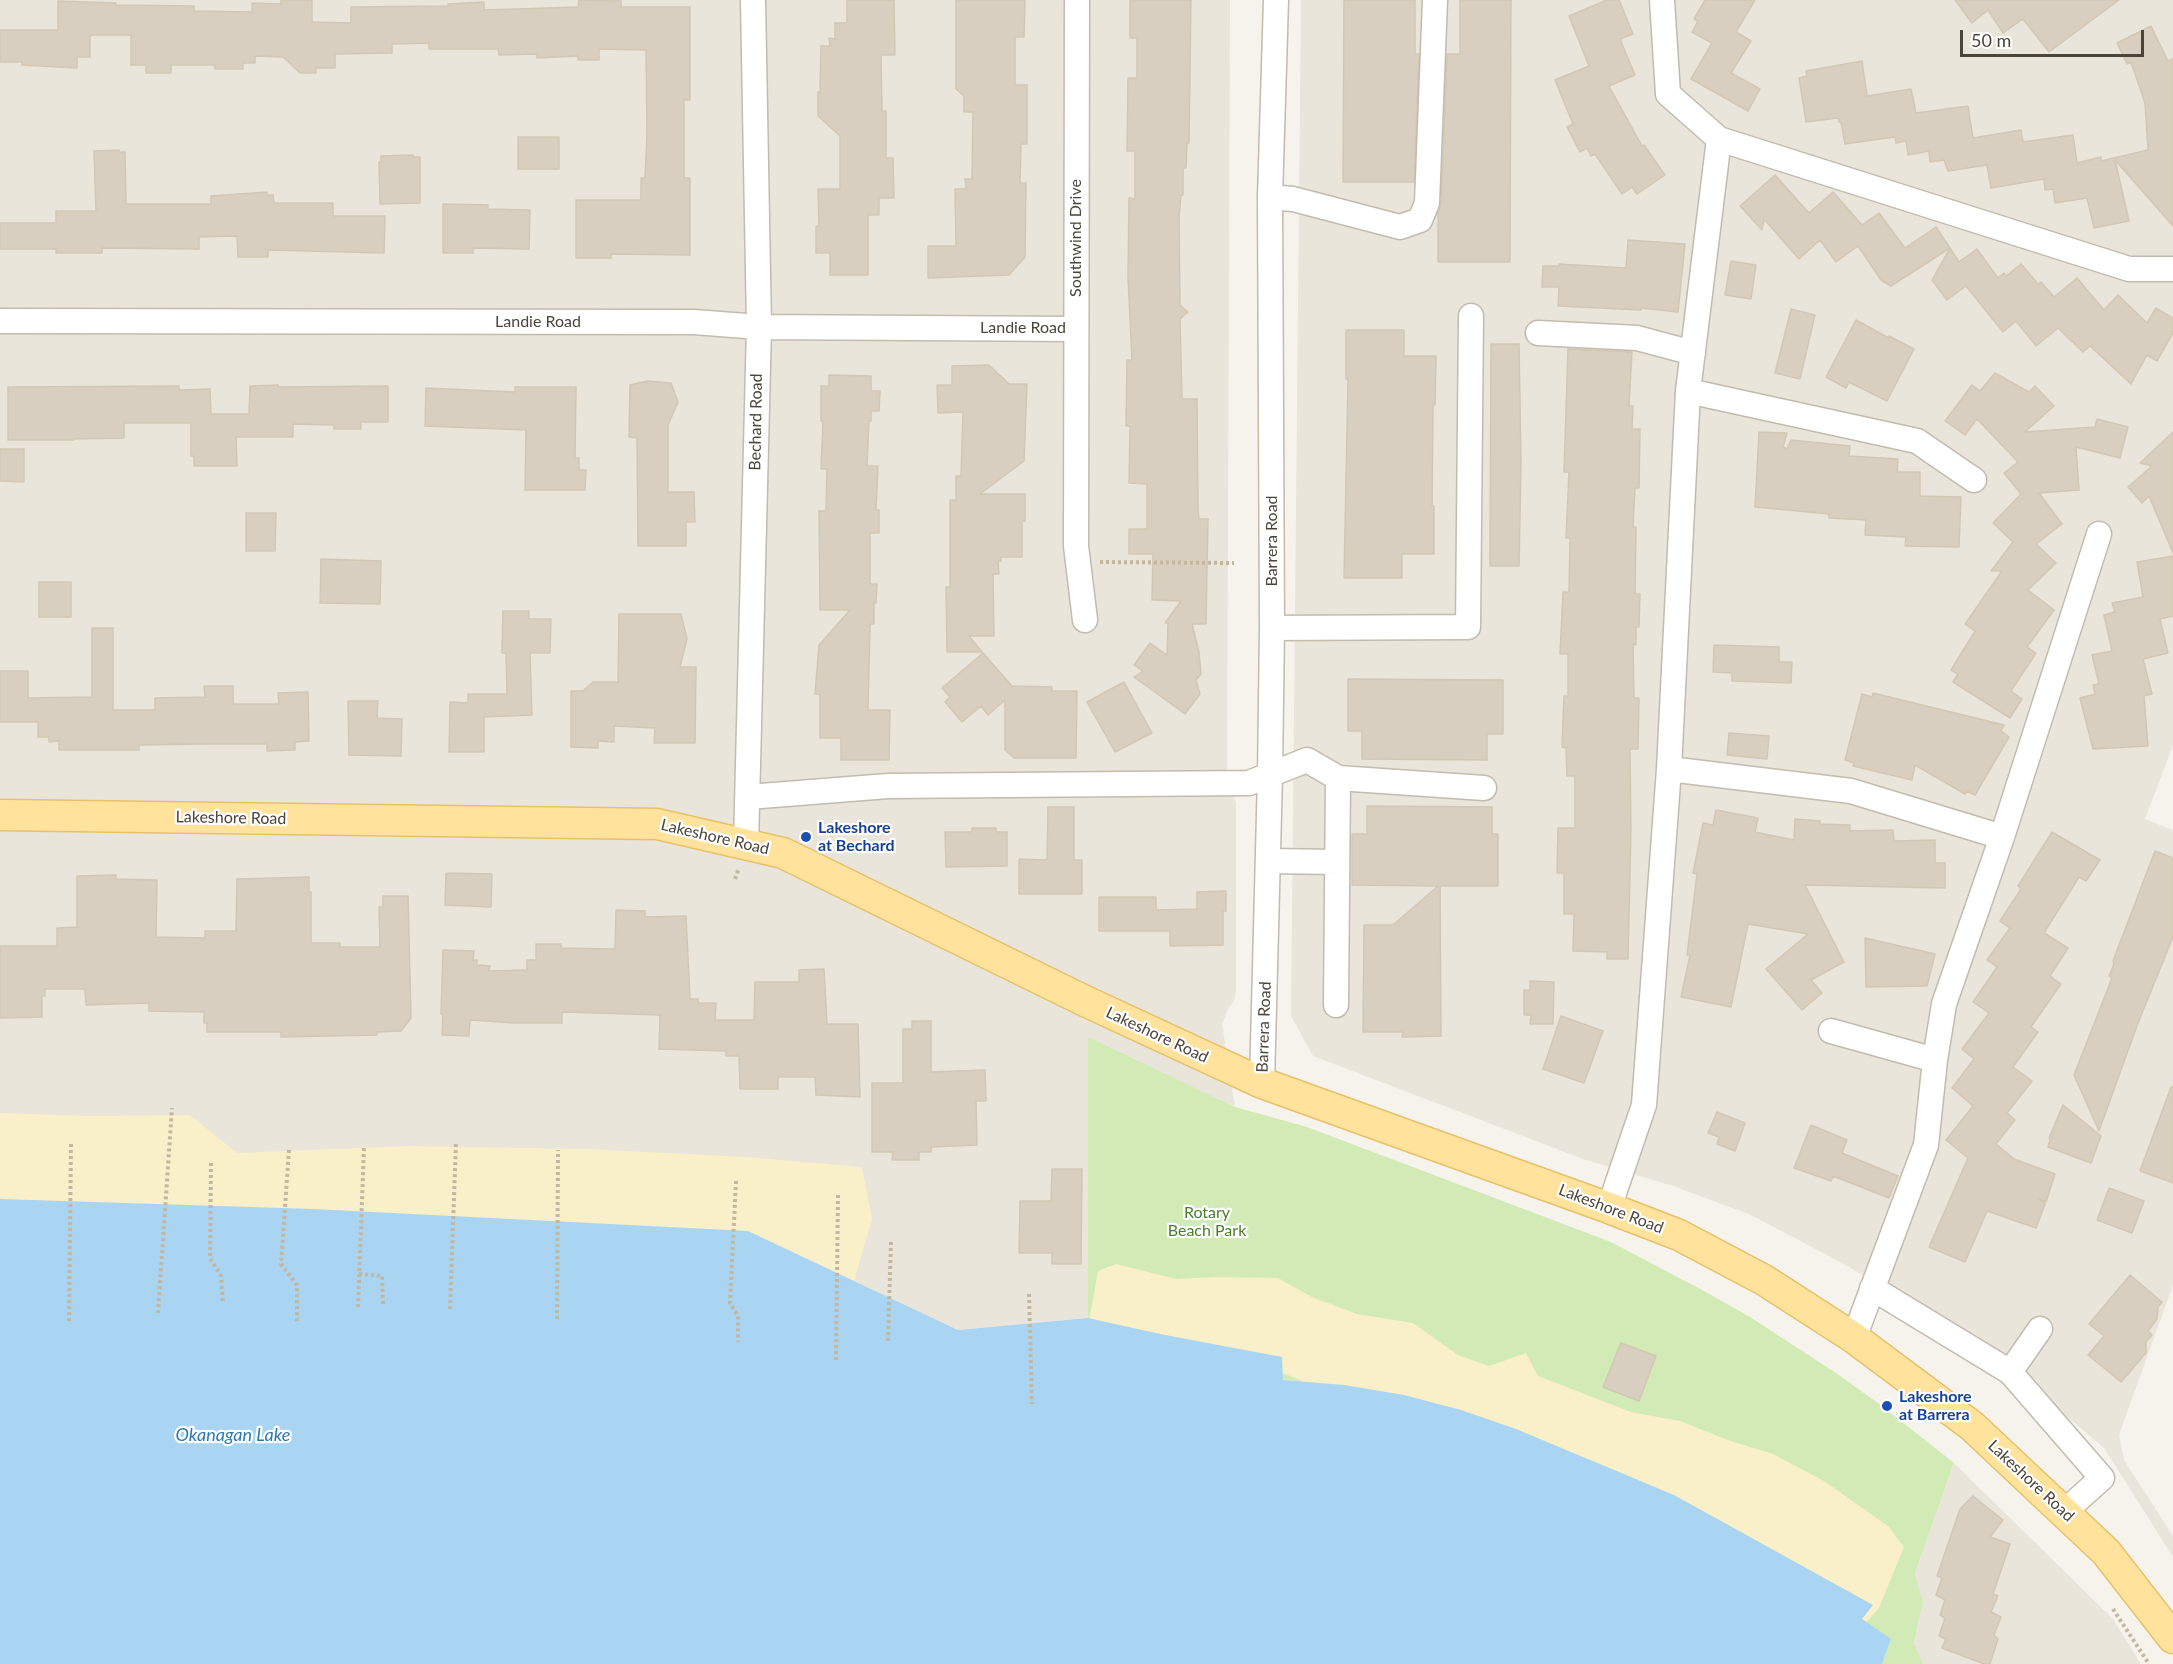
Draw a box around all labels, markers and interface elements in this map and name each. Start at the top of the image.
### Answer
scale bar [1963,18,2148,56]
text: 50 m [1971,29,2011,51]
street label: Southwind Drive [1066,179,1086,297]
street label: Landie Road [495,312,581,332]
street label: Landie Road [980,318,1066,338]
street label: Bechard Road [746,373,766,471]
street label: Barrera Road [1262,495,1282,587]
street label: Lakeshore Road [175,807,287,829]
street label: Lakeshore Road [659,815,771,859]
place label: Lakeshore at Bechard [818,818,895,856]
marker: Lakeshore at Bechard [799,830,813,844]
street label: Barrera Road [1253,981,1275,1073]
street label: Lakeshore Road [1103,1003,1211,1067]
street label: Lakeshore Road [1556,1180,1666,1238]
park label: Rotary Beach Park [1168,1203,1246,1241]
place label: Lakeshore at Barrera [1899,1387,1972,1425]
marker: Lakeshore at Barrera [1880,1399,1894,1413]
water label: Okanagan Lake [176,1424,290,1446]
street label: Lakeshore Road [1984,1436,2078,1526]

